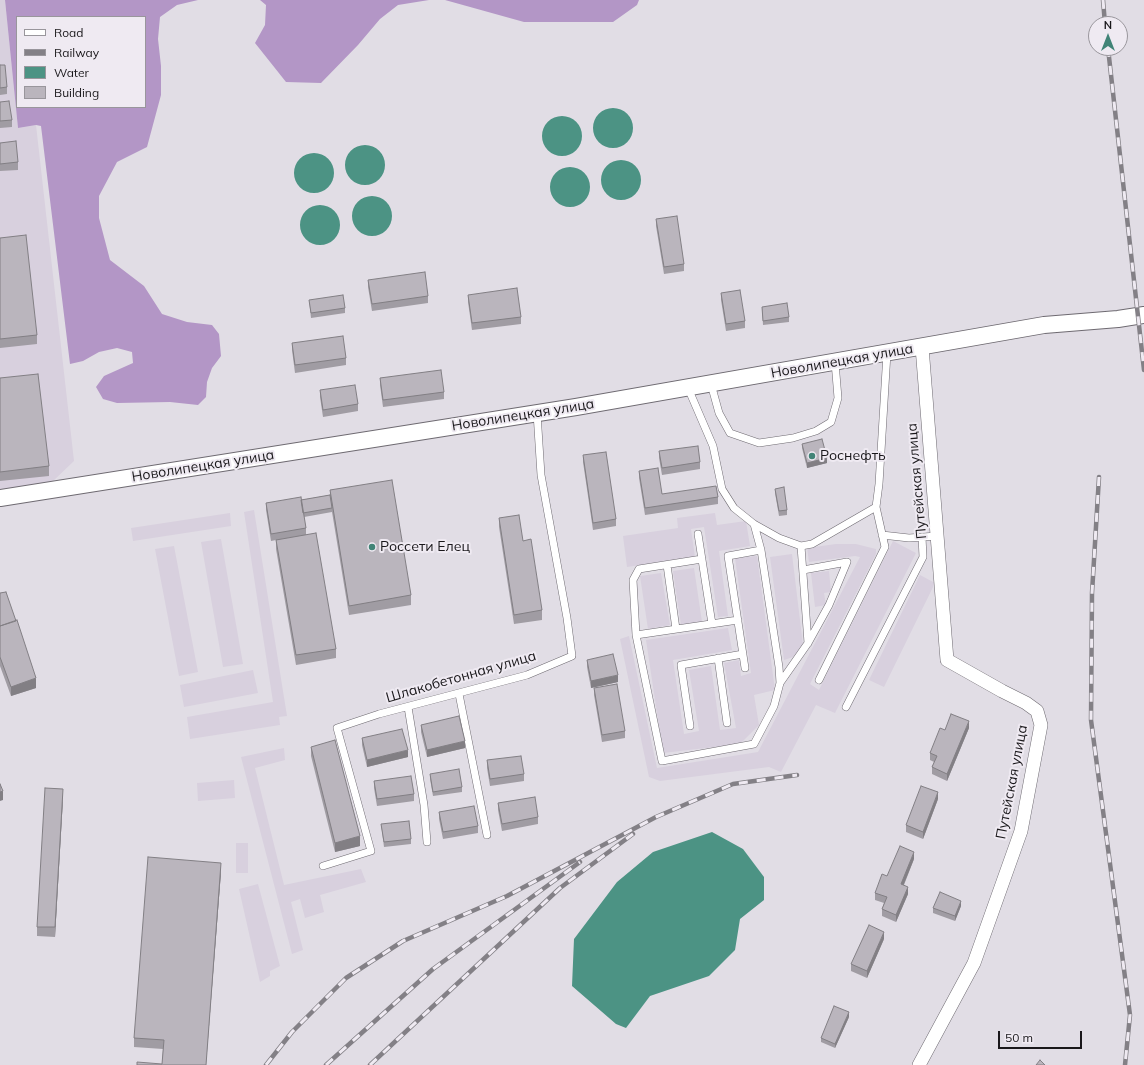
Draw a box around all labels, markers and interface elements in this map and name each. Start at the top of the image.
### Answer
legend [16,16,146,108]
north arrow [1088,16,1128,56]
text: N [1104,18,1112,32]
text: Road [54,25,83,40]
text: Railway [54,45,99,60]
text: Water [54,65,89,80]
text: Building [54,85,99,100]
street label: Новолипецкая улица [770,340,914,382]
street label: Новолипецкая улица [451,395,595,435]
street label: Путейская улица [904,422,930,540]
street label: Новолипецкая улица [131,446,275,486]
place label: Роснефть [820,448,886,464]
marker: Роснефть [807,451,817,461]
place label: Россети Елец [380,539,470,555]
marker: Россети Елец [367,542,377,552]
street label: Шлакобетонная улица [384,648,538,706]
street label: Путейская улица [993,723,1031,841]
scale bar [1000,1023,1084,1049]
text: 50 m [1005,1030,1033,1045]

